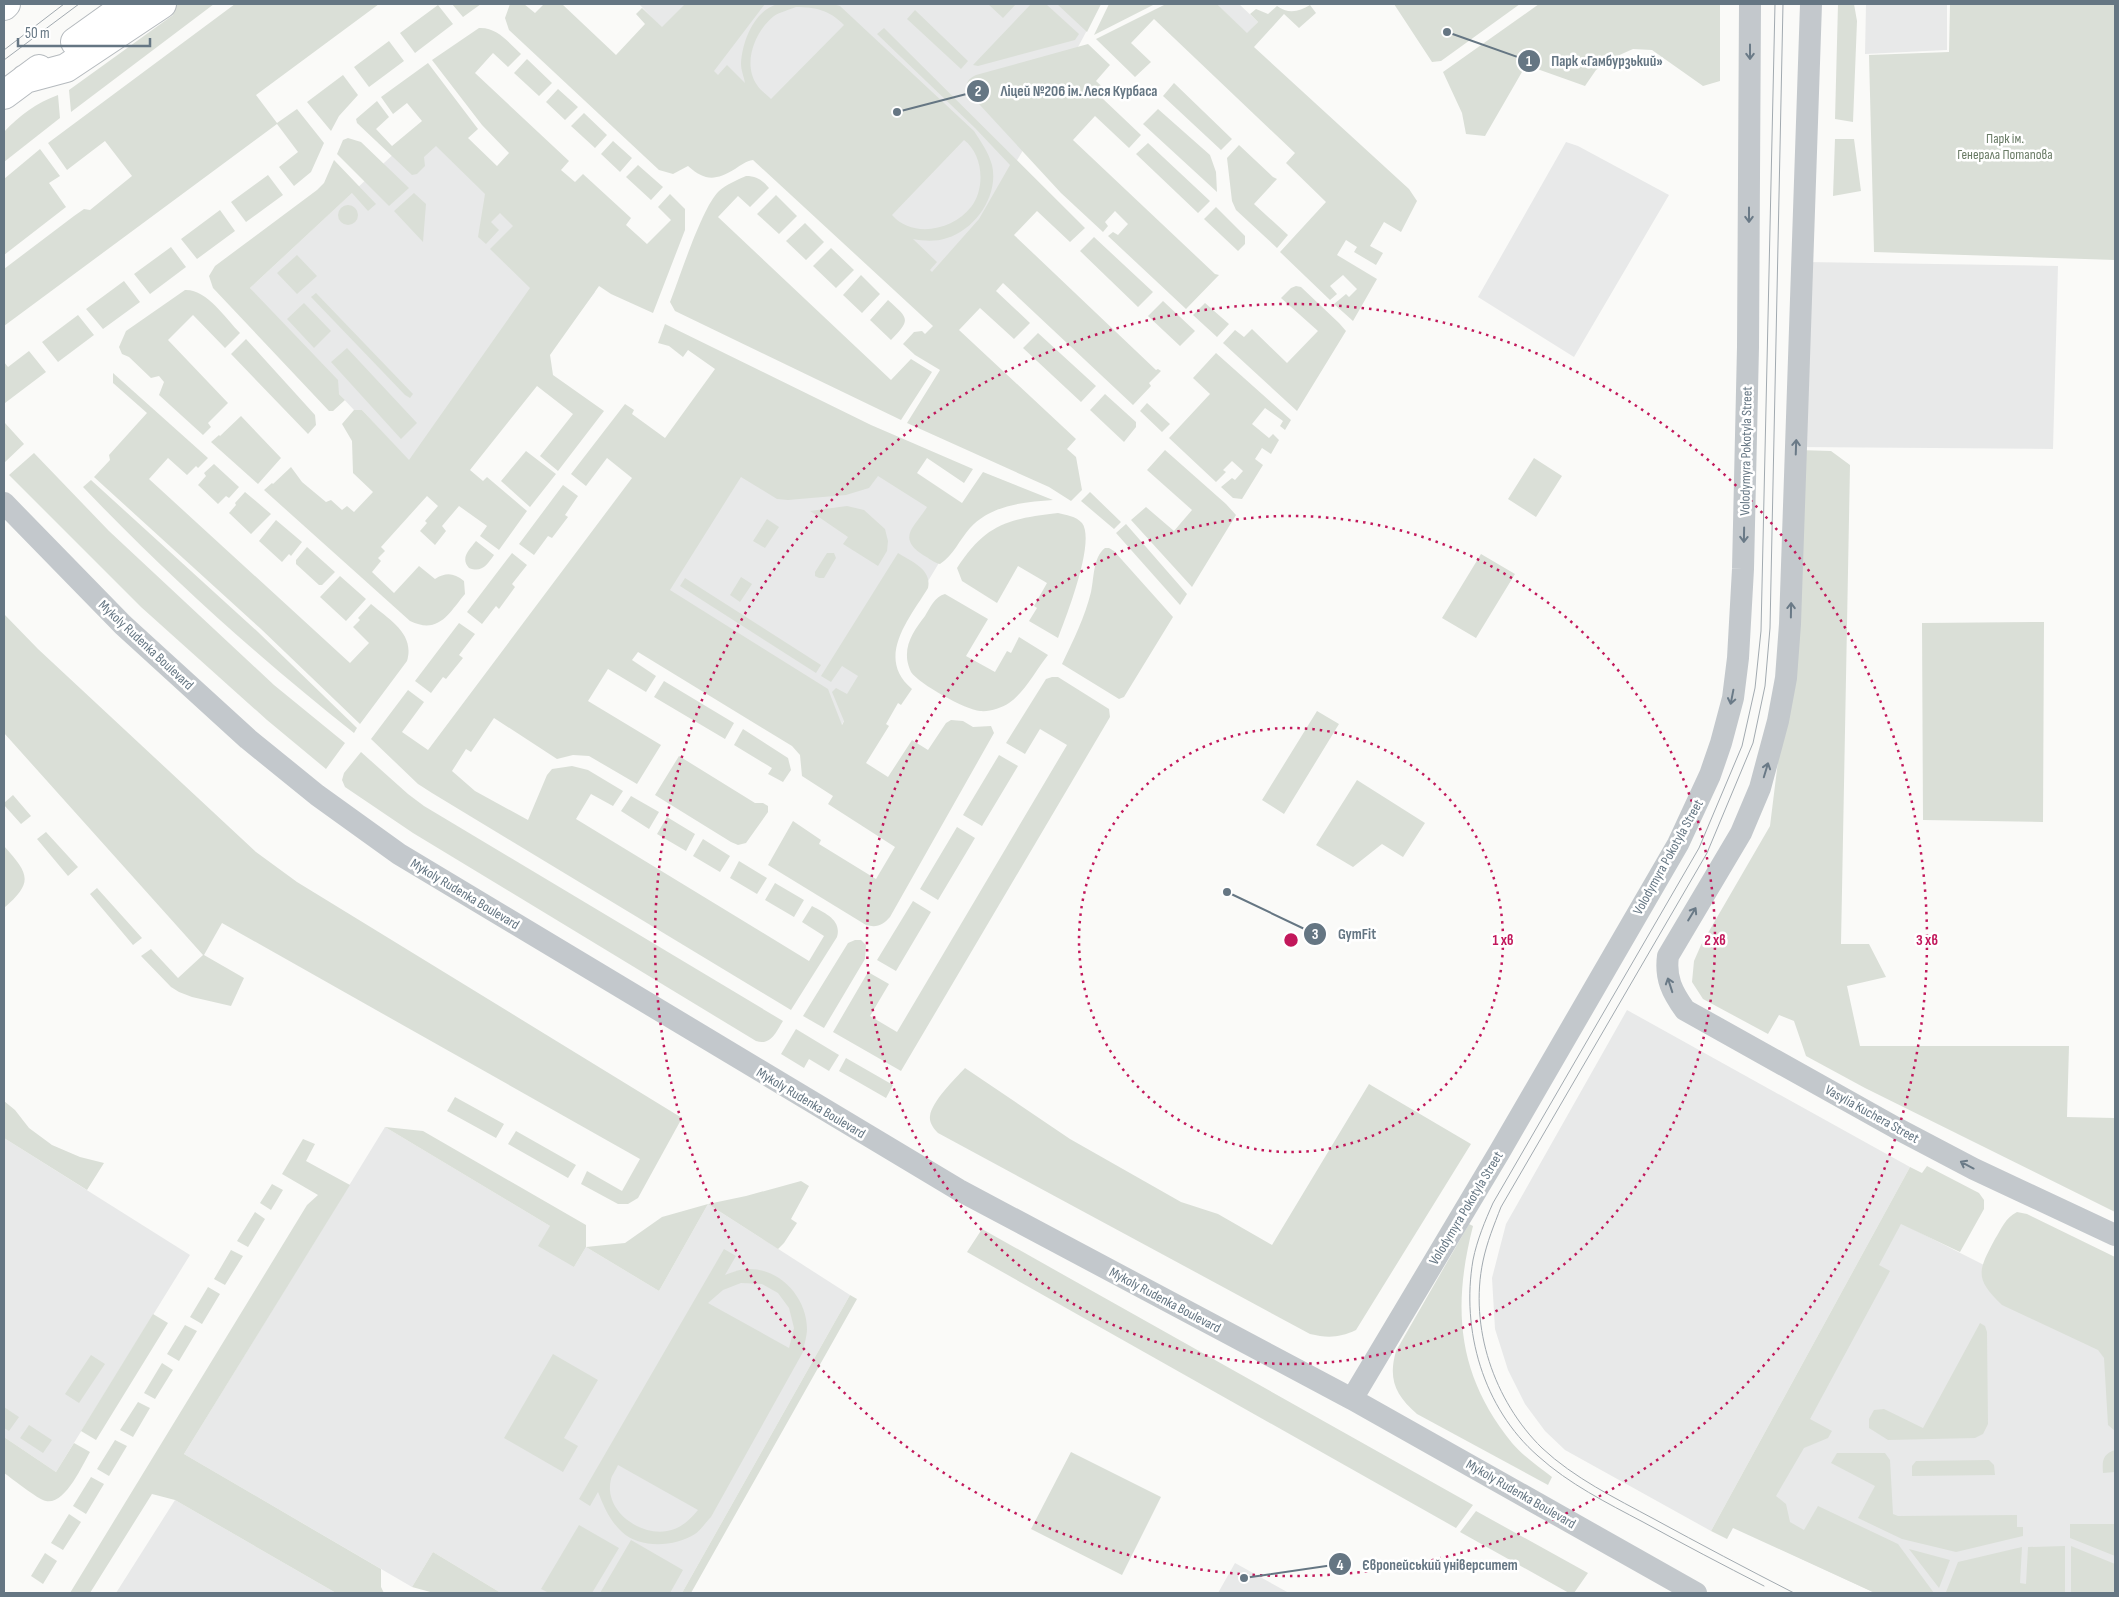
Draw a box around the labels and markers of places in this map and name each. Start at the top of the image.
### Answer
callout: Парк «Гамбурзький» [1516,46,1673,76]
callout: Ліцей №206 ім. Леся Курбаса [965,76,1167,106]
callout: GymFit [1302,919,1386,949]
centre of rings [1282,931,1300,949]
callout: Європейський університет [1328,1549,1528,1579]

